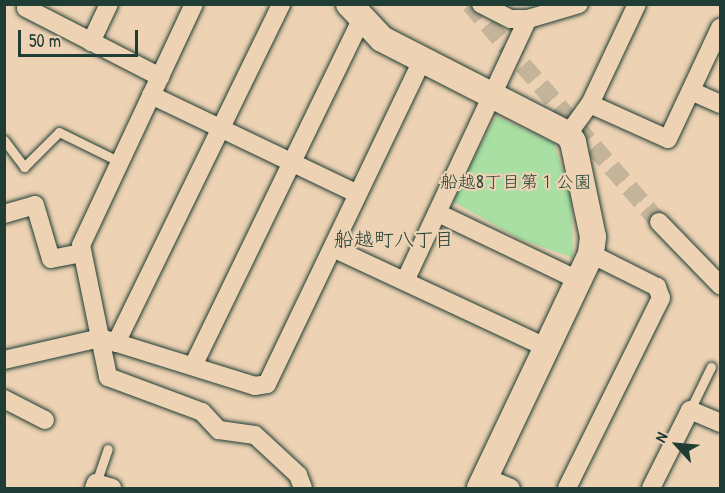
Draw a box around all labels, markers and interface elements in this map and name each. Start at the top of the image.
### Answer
scale bar [21,18,141,56]
text: 50 m [29,28,61,53]
park label: 船越8丁目第１公園 [440,171,592,193]
district label: 船越町八丁目 [334,226,454,250]
north arrow [647,415,707,475]
text: N [649,428,673,446]

